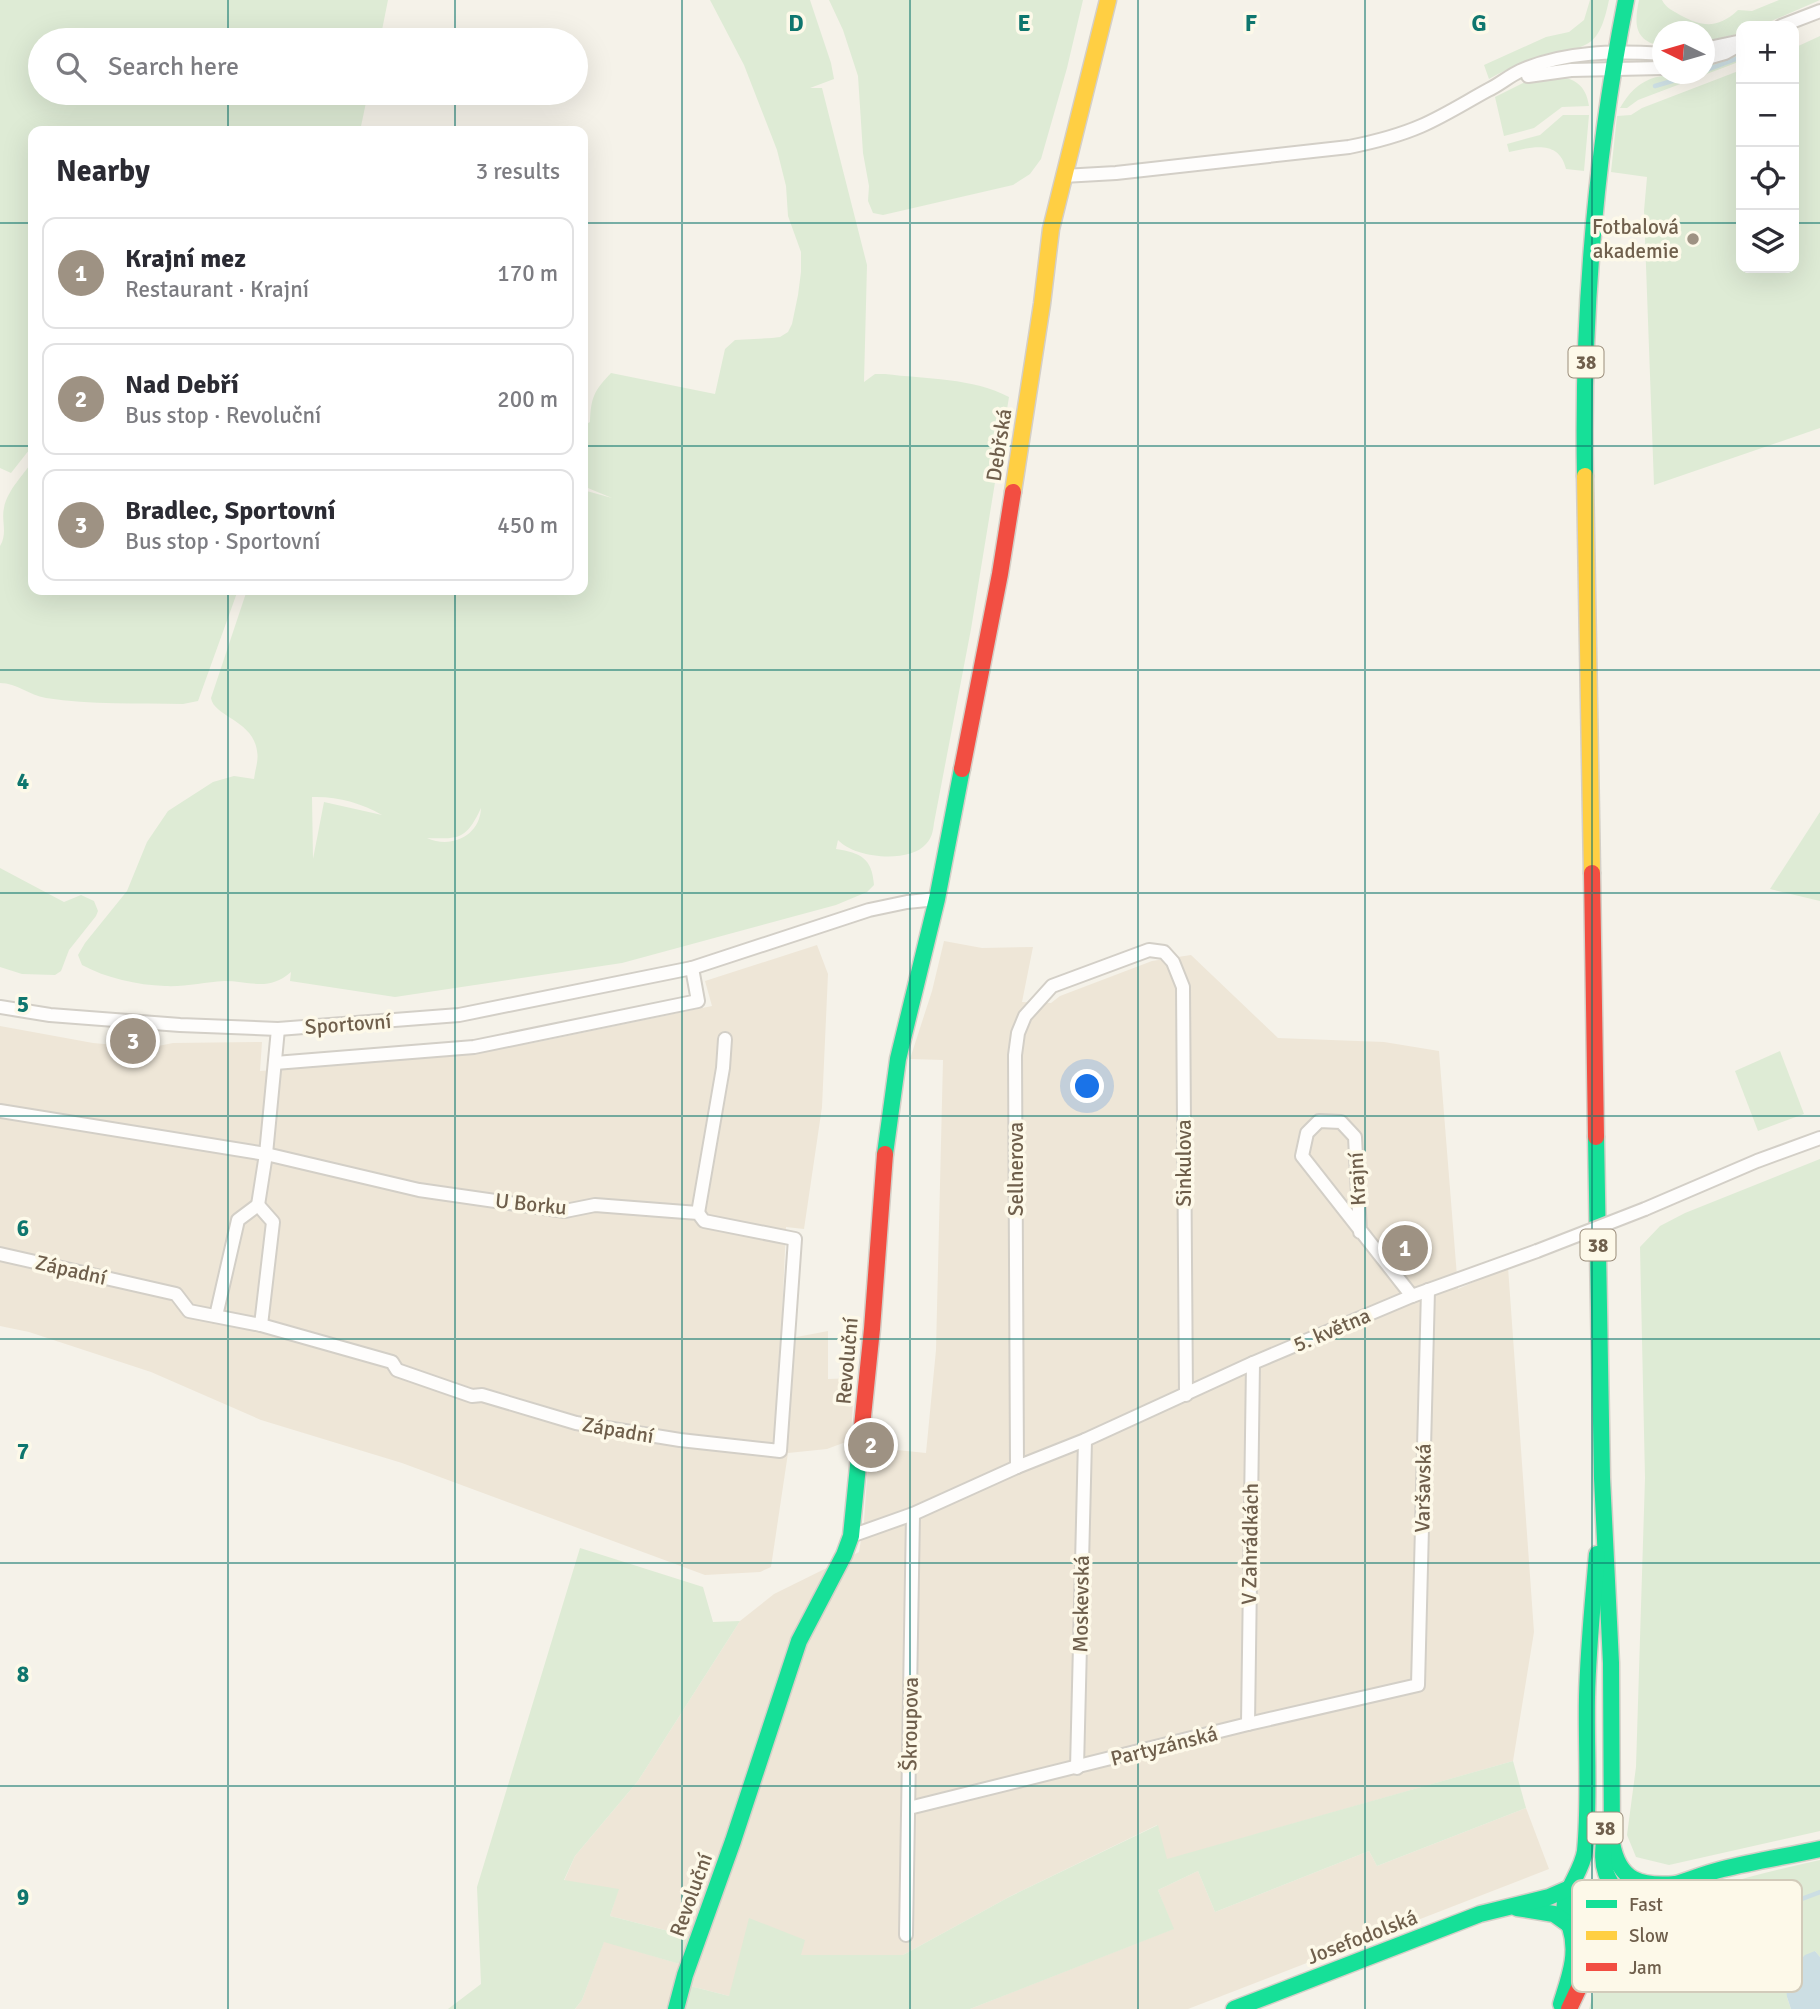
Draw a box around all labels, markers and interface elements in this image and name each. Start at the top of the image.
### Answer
text: D [788,9,804,38]
text: E [1017,9,1031,38]
text: F [1245,9,1257,38]
text: G [1471,9,1487,38]
north arrow [1652,21,1715,84]
map controls [1736,21,1799,273]
button: + [1736,21,1799,84]
search box [28,28,588,105]
icon: search [52,48,90,86]
text: Search here [108,51,239,83]
button: − [1736,84,1799,147]
button: locate [1736,147,1799,210]
text: Nearby [56,153,150,190]
text: 3 results [476,157,560,186]
button: layers [1736,210,1799,273]
place label: Fotbalová akademie [1592,214,1679,264]
marker: Fotbalová akademie [1685,231,1701,247]
text: Krajní mez [125,243,246,275]
text: 1 [75,259,87,288]
text: 170 m [497,259,558,288]
text: Restaurant · Krajní [125,275,309,304]
road number: 38 [1568,346,1604,378]
text: Nad Debří [125,369,239,401]
text: 2 [75,385,87,414]
text: 200 m [497,385,558,414]
text: Bus stop · Revoluční [125,401,321,430]
street label: Debřská [980,407,1018,483]
text: Bradlec, Sportovní [125,495,335,527]
text: 3 [75,511,87,540]
text: 450 m [497,511,558,540]
text: Bus stop · Sportovní [125,527,321,556]
text: 4 [17,767,29,796]
text: 5 [17,990,29,1019]
street label: Sportovní [304,1008,392,1040]
pin: 3 [110,1015,156,1067]
your location [1070,1069,1104,1103]
street label: Sinkulova [1171,1119,1197,1207]
street label: Sellnerova [1003,1122,1029,1216]
street label: Krajní [1343,1151,1371,1207]
street label: U Borku [494,1187,568,1221]
text: 6 [17,1214,29,1243]
pin: 1 [1382,1222,1428,1274]
road number: 38 [1580,1230,1616,1260]
street label: Západní [33,1249,109,1291]
street label: 5. května [1290,1302,1374,1358]
street label: Revoluční [830,1316,864,1406]
street label: Západní [580,1411,656,1449]
pin: 2 [848,1419,894,1471]
text: 7 [17,1437,29,1466]
street label: Varšavská [1409,1443,1437,1533]
street label: V Zahrádkách [1236,1483,1264,1605]
street label: Moskevská [1067,1555,1095,1653]
text: 8 [17,1660,29,1689]
street label: Škroupova [896,1677,924,1771]
street label: Partyzánská [1108,1720,1220,1772]
road number: 38 [1588,1812,1622,1844]
street label: Revoluční [664,1849,718,1940]
legend [1572,1880,1802,1992]
text: 9 [17,1883,29,1912]
text: Fast [1629,1893,1663,1917]
street label: Josefodolská [1303,1904,1421,1970]
text: Slow [1629,1924,1669,1948]
text: Jam [1629,1956,1662,1980]

